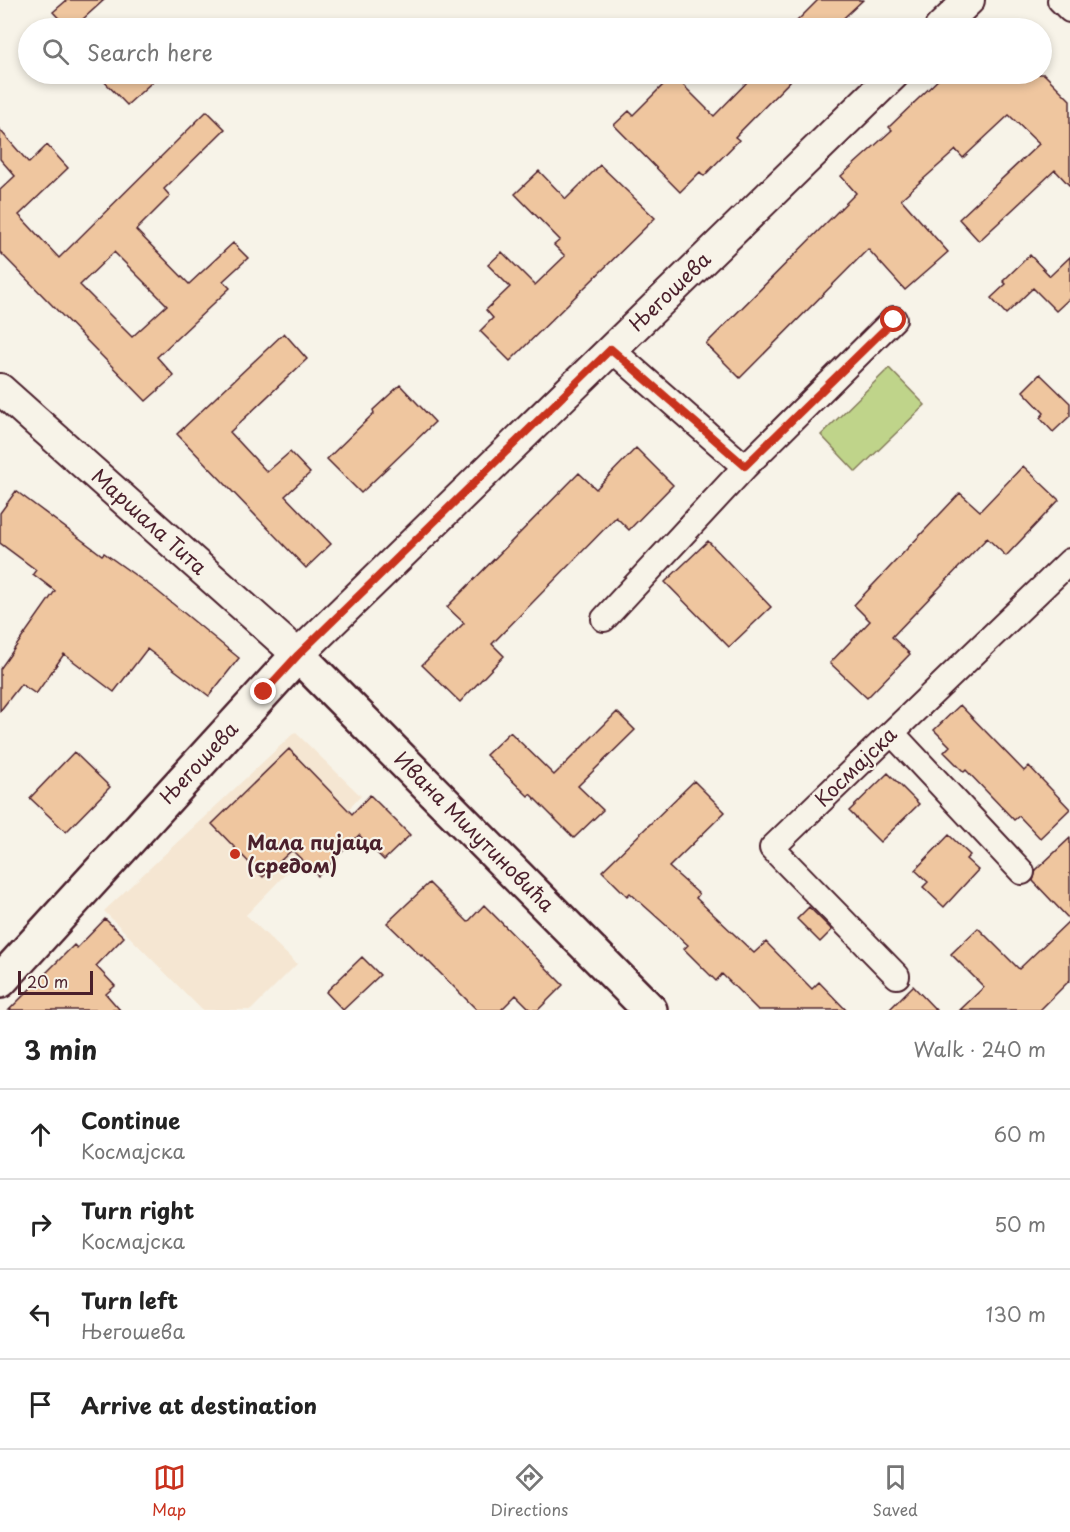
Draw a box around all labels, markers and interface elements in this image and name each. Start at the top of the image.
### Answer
search box [18,18,1052,84]
icon: search [39,35,72,68]
text: Search here [87,35,213,68]
street label: Његошева [622,244,717,338]
route start [880,306,906,332]
street label: Маршала Тита [85,461,214,582]
route end [250,678,276,704]
street label: Његошева [152,714,245,811]
street label: Космајска [808,719,903,813]
street label: Ивана Милутиновића [388,744,562,919]
place label: Мала пијаца (средом) [247,827,383,880]
marker: Мала пијаца (средом) [228,847,242,861]
scale bar [18,968,93,996]
text: 20 m [27,969,68,993]
text: 3 min [24,1030,97,1069]
text: Walk · 240 m [913,1034,1046,1064]
text: Continue [81,1103,180,1136]
icon: ahead [24,1118,57,1151]
text: 60 m [994,1119,1046,1149]
text: Космајска [81,1136,185,1166]
text: Turn right [81,1193,194,1226]
icon: right [24,1208,57,1241]
text: 50 m [994,1209,1046,1239]
text: Космајска [81,1226,185,1256]
text: Turn left [81,1283,178,1316]
icon: left [24,1298,57,1331]
text: 130 m [986,1299,1046,1329]
text: Његошева [81,1316,185,1346]
icon: arrive [24,1388,57,1421]
text: Arrive at destination [81,1388,317,1421]
tab: Map [152,1461,186,1521]
tab: Directions [490,1461,568,1521]
tab: Saved [872,1461,918,1521]

